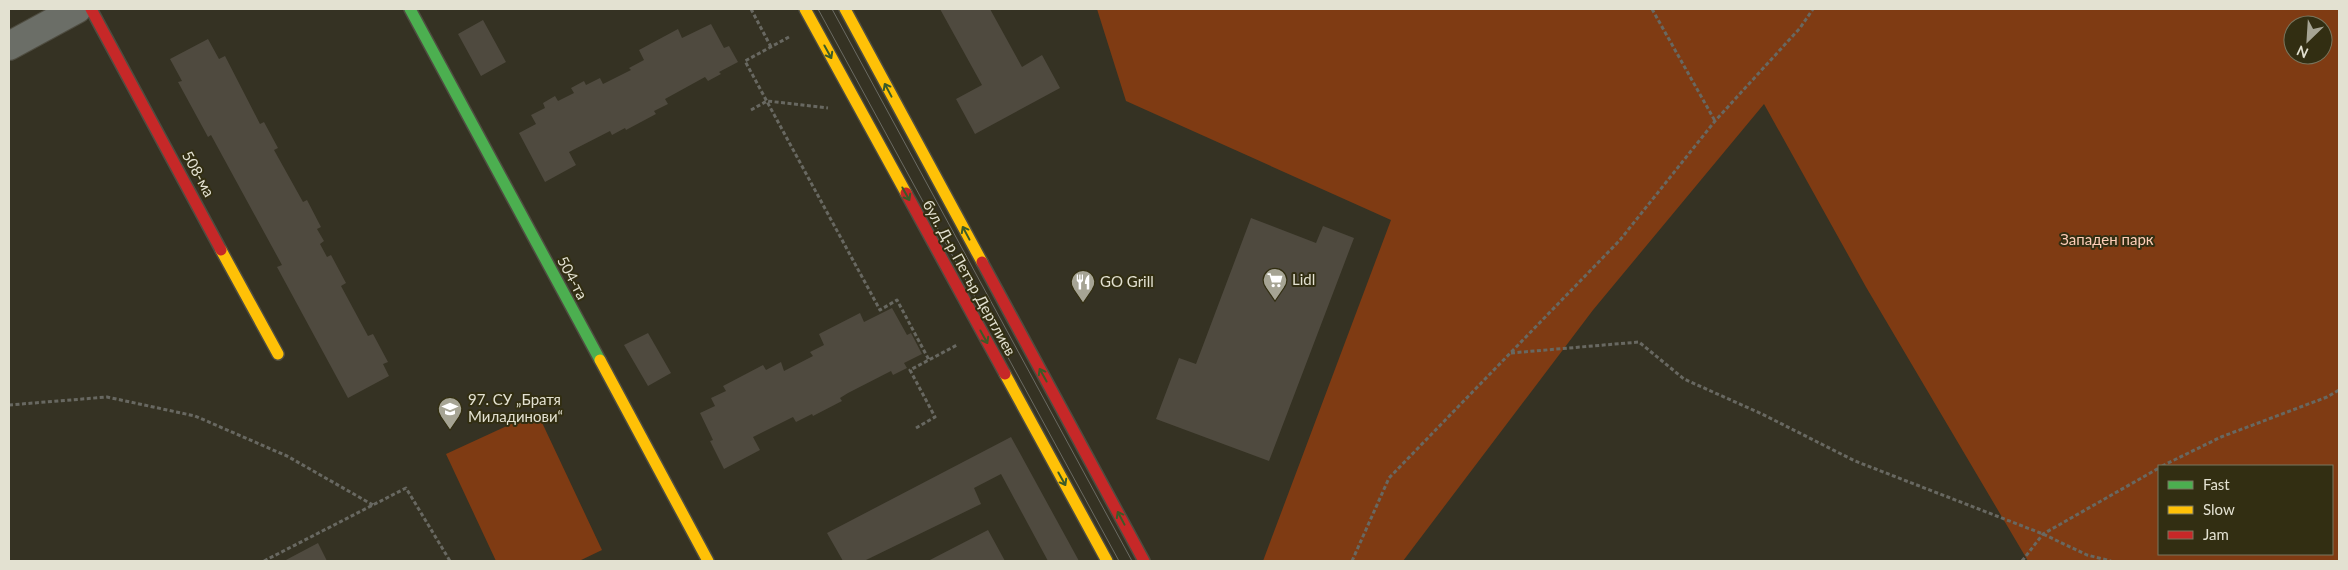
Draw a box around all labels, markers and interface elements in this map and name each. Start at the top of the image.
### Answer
north arrow [2283,15,2333,65]
text: N [2294,42,2311,62]
one-way arrow [823,44,833,59]
one-way arrow [883,83,893,97]
street label: 508-ма [179,147,219,200]
one-way arrow [902,186,912,201]
street label: бул. Д-р Петър Дертлиев [920,196,1020,359]
one-way arrow [961,225,971,240]
park label: Западен парк [2060,230,2154,248]
street label: 504-та [554,253,592,302]
supermarket icon: Lidl [1262,267,1288,301]
restaurant icon: GO Grill [1070,269,1096,303]
place label: Lidl [1292,270,1315,288]
place label: GO Grill [1100,272,1154,290]
one-way arrow [980,329,990,343]
one-way arrow [1038,368,1048,383]
place label: 97. СУ „Братя Миладинови“ [468,390,563,425]
school or university icon: 97. СУ „Братя Миладинови“ [437,396,463,430]
legend [2158,465,2333,555]
one-way arrow [1058,471,1068,486]
text: Fast [2203,475,2230,493]
text: Slow [2203,500,2235,518]
one-way arrow [1115,512,1125,526]
text: Jam [2203,525,2229,543]

